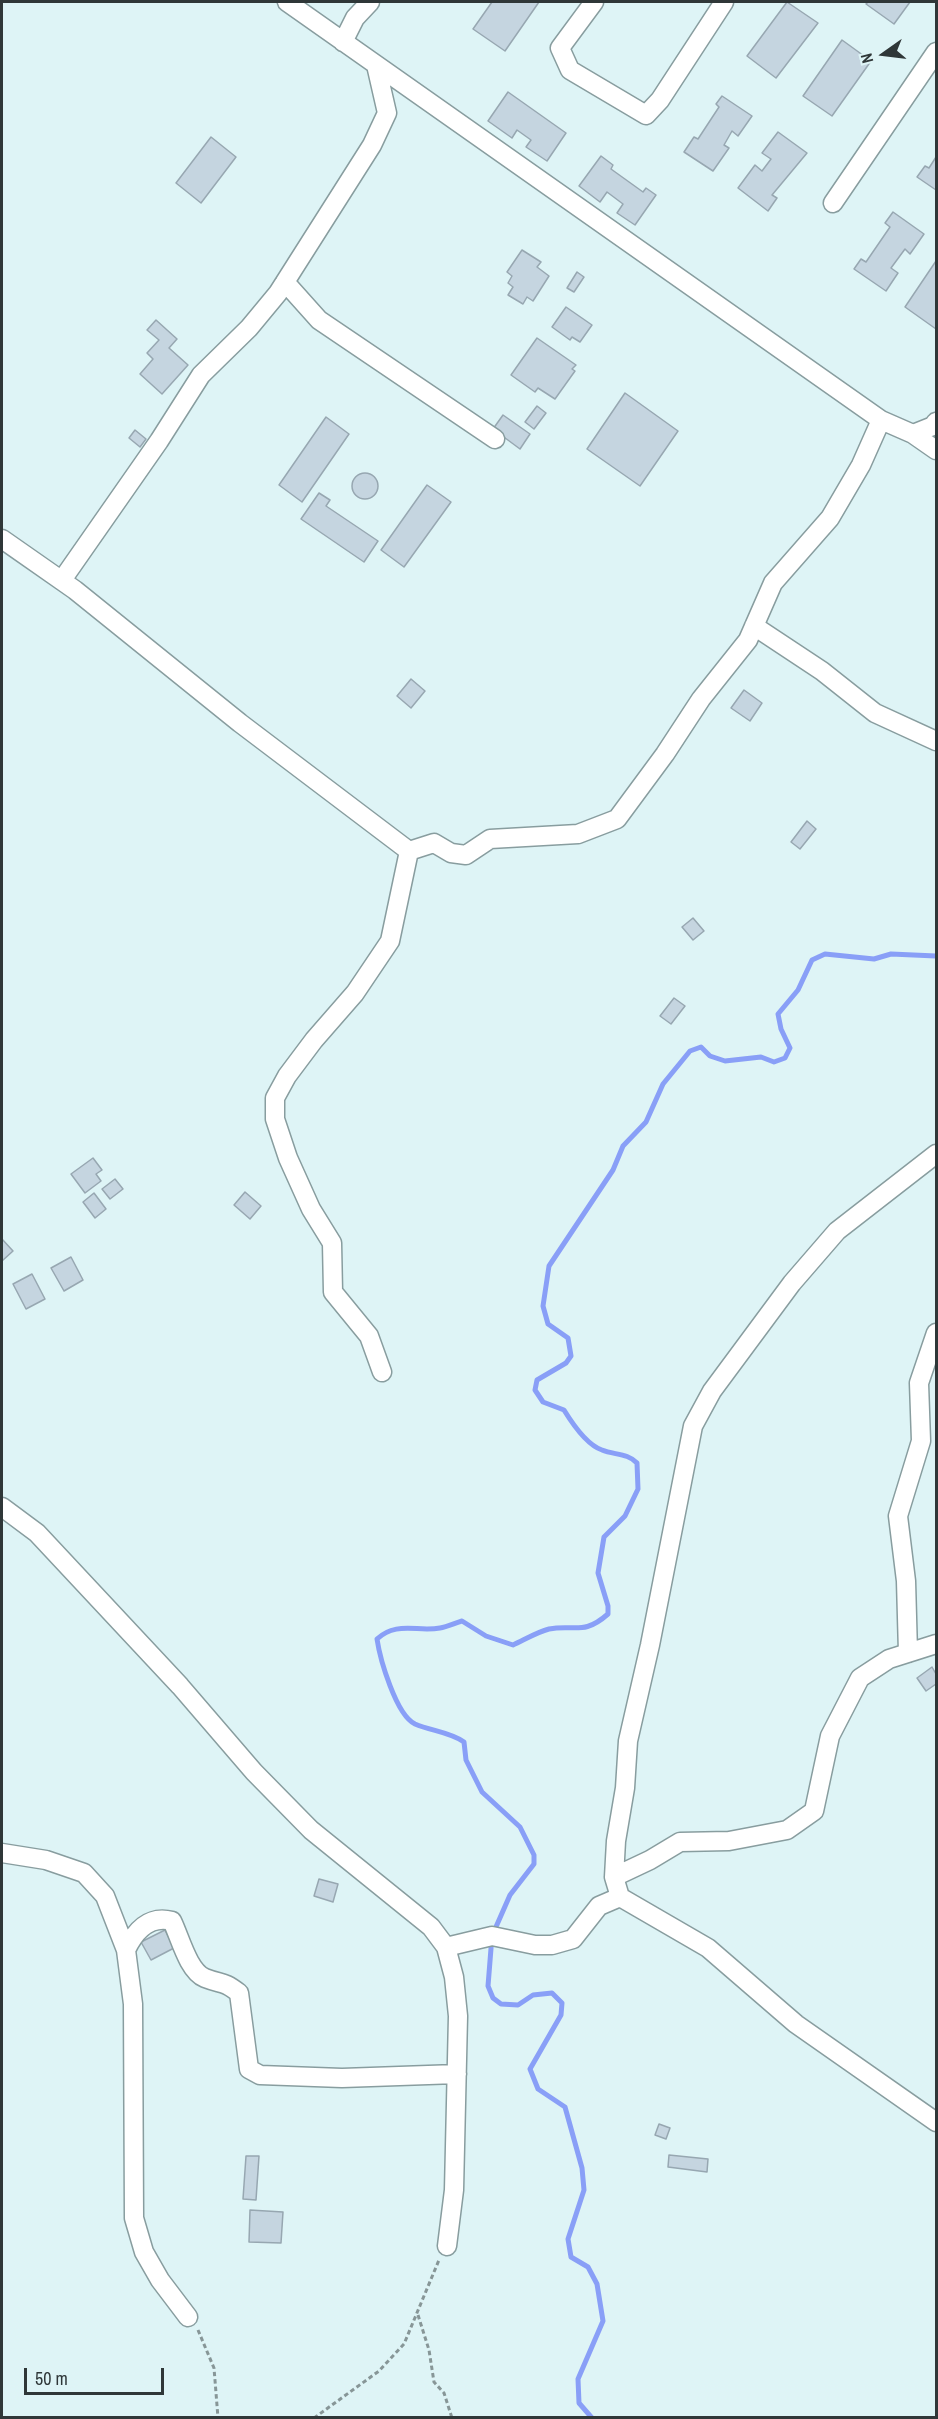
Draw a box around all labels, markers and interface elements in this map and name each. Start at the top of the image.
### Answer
north arrow [854,24,914,84]
text: N [855,51,878,66]
scale bar [27,2356,166,2394]
text: 50 m [35,2366,68,2391]

